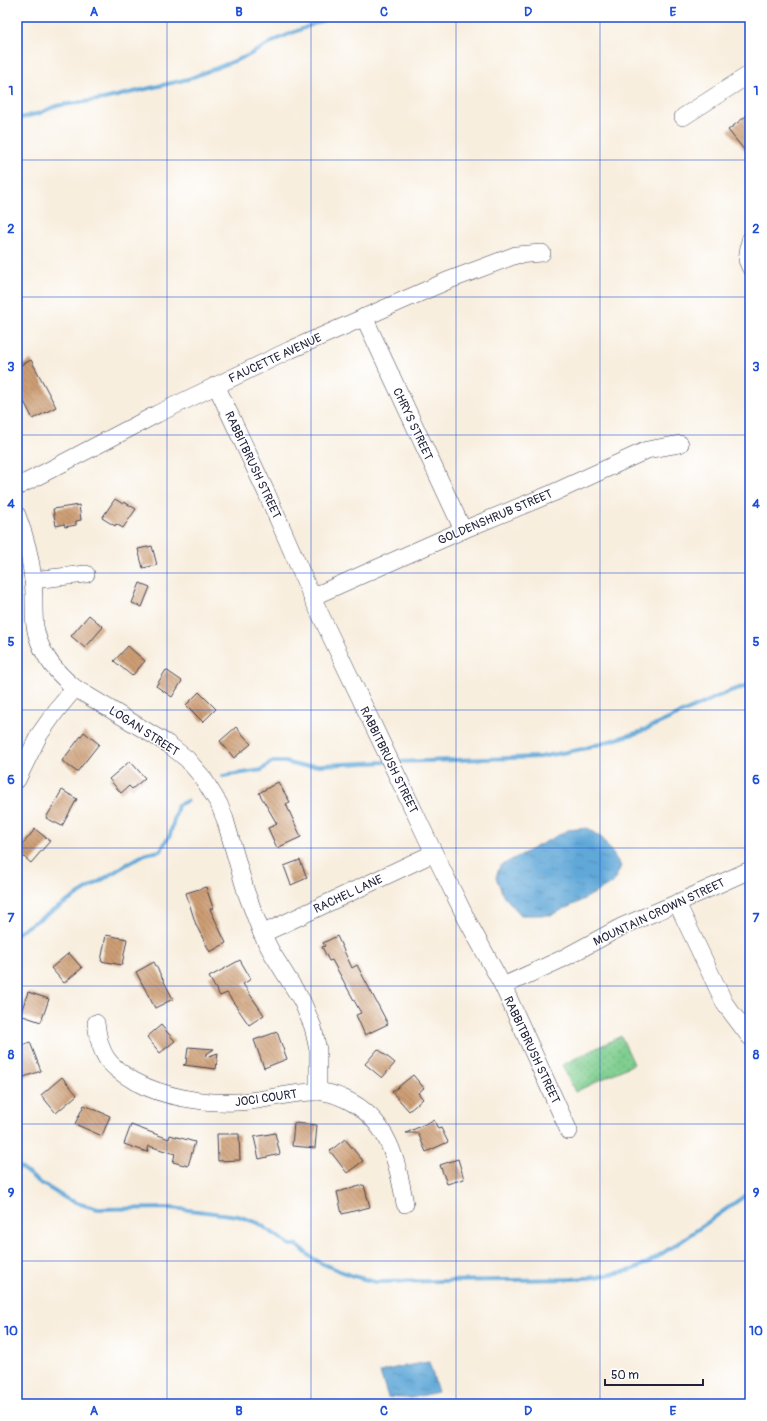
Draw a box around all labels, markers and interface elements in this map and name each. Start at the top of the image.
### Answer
text: A [90,4,99,20]
text: B [235,4,243,20]
text: C [380,4,388,20]
text: D [524,4,532,20]
text: E [670,4,677,20]
text: 1 [8,83,14,99]
text: 1 [753,83,759,99]
text: 2 [7,221,15,237]
text: 2 [752,221,760,237]
street label: FAUCETTE AVENUE [226,330,324,387]
text: 3 [7,359,15,375]
text: 3 [752,359,760,375]
street label: CHRYS STREET [389,386,436,463]
street label: RABBITBRUSH STREET [221,409,284,522]
street label: GOLDENSHRUB STREET [436,486,555,548]
text: 4 [7,496,15,512]
text: 4 [752,496,760,512]
text: 5 [7,634,15,650]
text: 5 [752,634,760,650]
street label: LOGAN STREET [106,703,182,760]
street label: RABBITBRUSH STREET [356,705,421,816]
text: 6 [7,772,15,788]
text: 6 [752,772,760,788]
street label: RACHEL LANE [311,872,385,917]
street label: MOUNTAIN CROWN STREET [591,875,728,950]
text: 7 [8,910,15,926]
text: 7 [753,910,760,926]
street label: RABBITBRUSH STREET [500,994,563,1107]
text: 8 [8,1047,15,1063]
text: 8 [753,1047,760,1063]
street label: JOCI COURT [234,1087,299,1110]
text: 9 [8,1185,15,1201]
text: 9 [753,1185,760,1201]
text: 10 [4,1323,18,1339]
text: 10 [749,1323,763,1339]
scale bar [605,1361,703,1387]
text: 50 m [611,1368,639,1383]
text: A [90,1403,99,1419]
text: B [235,1403,243,1419]
text: C [380,1403,388,1419]
text: D [524,1403,532,1419]
text: E [670,1403,677,1419]

